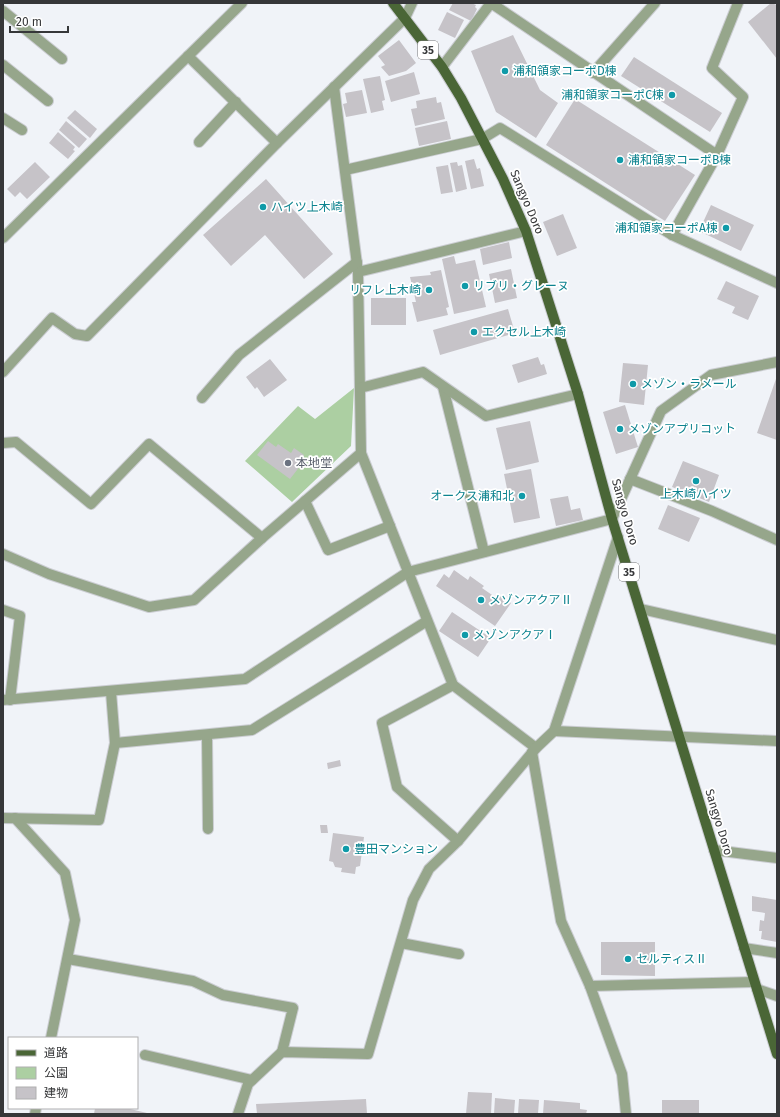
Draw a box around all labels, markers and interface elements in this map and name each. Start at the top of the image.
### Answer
scale bar [10,8,68,34]
text: 20 m [16,15,42,29]
road number: 35 [418,41,438,59]
place label: 浦和領家コーポD棟 [513,64,617,78]
marker: 浦和領家コーポD棟 [500,66,510,76]
place label: 浦和領家コーポC棟 [561,88,664,102]
marker: 浦和領家コーポC棟 [667,90,677,100]
place label: 浦和領家コーポB棟 [628,153,731,167]
marker: 浦和領家コーポB棟 [615,155,625,165]
street label: Sangyo Doro [507,168,547,236]
place label: ハイツ上木崎 [271,200,343,214]
marker: ハイツ上木崎 [258,202,268,212]
place label: 浦和領家コーポA棟 [615,221,718,235]
marker: 浦和領家コーポA棟 [721,223,731,233]
place label: リブリ・グレーヌ [473,279,569,293]
marker: リブリ・グレーヌ [460,281,470,291]
place label: リフレ上木崎 [349,283,421,297]
marker: リフレ上木崎 [424,285,434,295]
place label: エクセル上木崎 [482,325,566,339]
marker: エクセル上木崎 [469,327,479,337]
place label: メゾン・ラメール [641,377,737,391]
marker: メゾン・ラメール [628,379,638,389]
place label: メゾンアプリコット [628,422,736,436]
marker: メゾンアプリコット [615,424,625,434]
place label: 本地堂 [296,456,332,470]
marker: 本地堂 [283,458,293,468]
marker: 上木崎ハイツ [691,476,701,486]
street label: Sangyo Doro [609,477,641,547]
place label: 上木崎ハイツ [660,487,732,501]
place label: オークス浦和北 [430,489,514,503]
marker: オークス浦和北 [517,491,527,501]
road number: 35 [619,563,639,581]
place label: メゾンアクアⅡ [489,593,572,607]
marker: メゾンアクアⅡ [476,595,486,605]
place label: メゾンアクアⅠ [473,628,556,642]
marker: メゾンアクアⅠ [460,630,470,640]
street label: Sangyo Doro [702,787,736,857]
place label: 豊田マンション [354,842,438,856]
marker: 豊田マンション [341,844,351,854]
place label: セルティスⅡ [636,952,707,966]
marker: セルティスⅡ [623,954,633,964]
legend [8,1037,138,1109]
text: 道路 [44,1046,68,1060]
text: 公園 [44,1066,68,1080]
text: 建物 [44,1086,68,1100]

